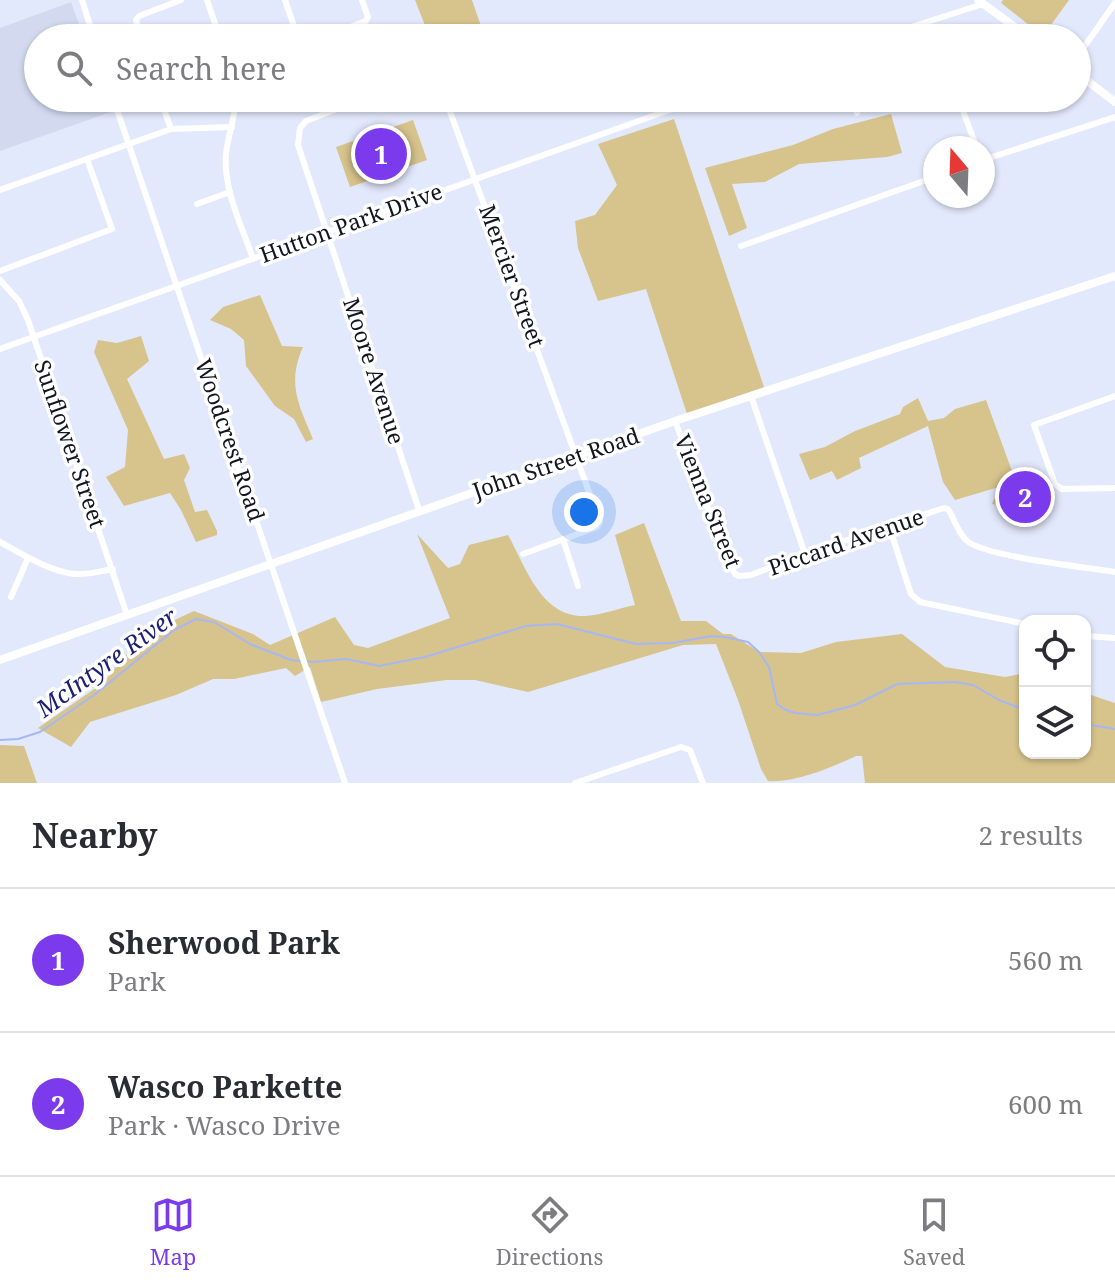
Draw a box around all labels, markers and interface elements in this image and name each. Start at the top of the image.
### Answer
search box [24,24,1091,112]
icon: search [52,46,96,90]
text: Search here [116,48,286,89]
pin: 1 [355,124,407,184]
north arrow [923,136,995,208]
street label: Hutton Park Drive [255,175,446,269]
street label: Mercier Street [473,200,553,351]
street label: Moore Avenue [337,294,413,448]
street label: Woodcrest Road [189,354,273,525]
street label: Sunflower Street [28,356,114,532]
street label: John Street Road [467,419,644,505]
street label: Vienna Street [669,429,749,572]
pin: 2 [999,467,1051,527]
your location [564,492,604,532]
street label: Piccard Avenue [764,500,927,582]
water label: McIntyre River [28,599,184,725]
map controls [1019,615,1091,759]
button: locate [1019,615,1091,687]
button: layers [1019,687,1091,759]
text: Nearby [32,812,158,858]
text: 2 results [978,817,1083,853]
text: Sherwood Park [108,922,340,963]
text: 1 [51,942,65,978]
text: 560 m [1008,942,1083,978]
text: Park [108,963,166,999]
text: Wasco Parkette [108,1066,343,1107]
text: 2 [51,1086,65,1122]
text: 600 m [1008,1086,1083,1122]
text: Park · Wasco Drive [108,1107,341,1143]
tab: Map [150,1193,196,1271]
tab: Directions [496,1193,603,1271]
tab: Saved [903,1193,965,1271]

